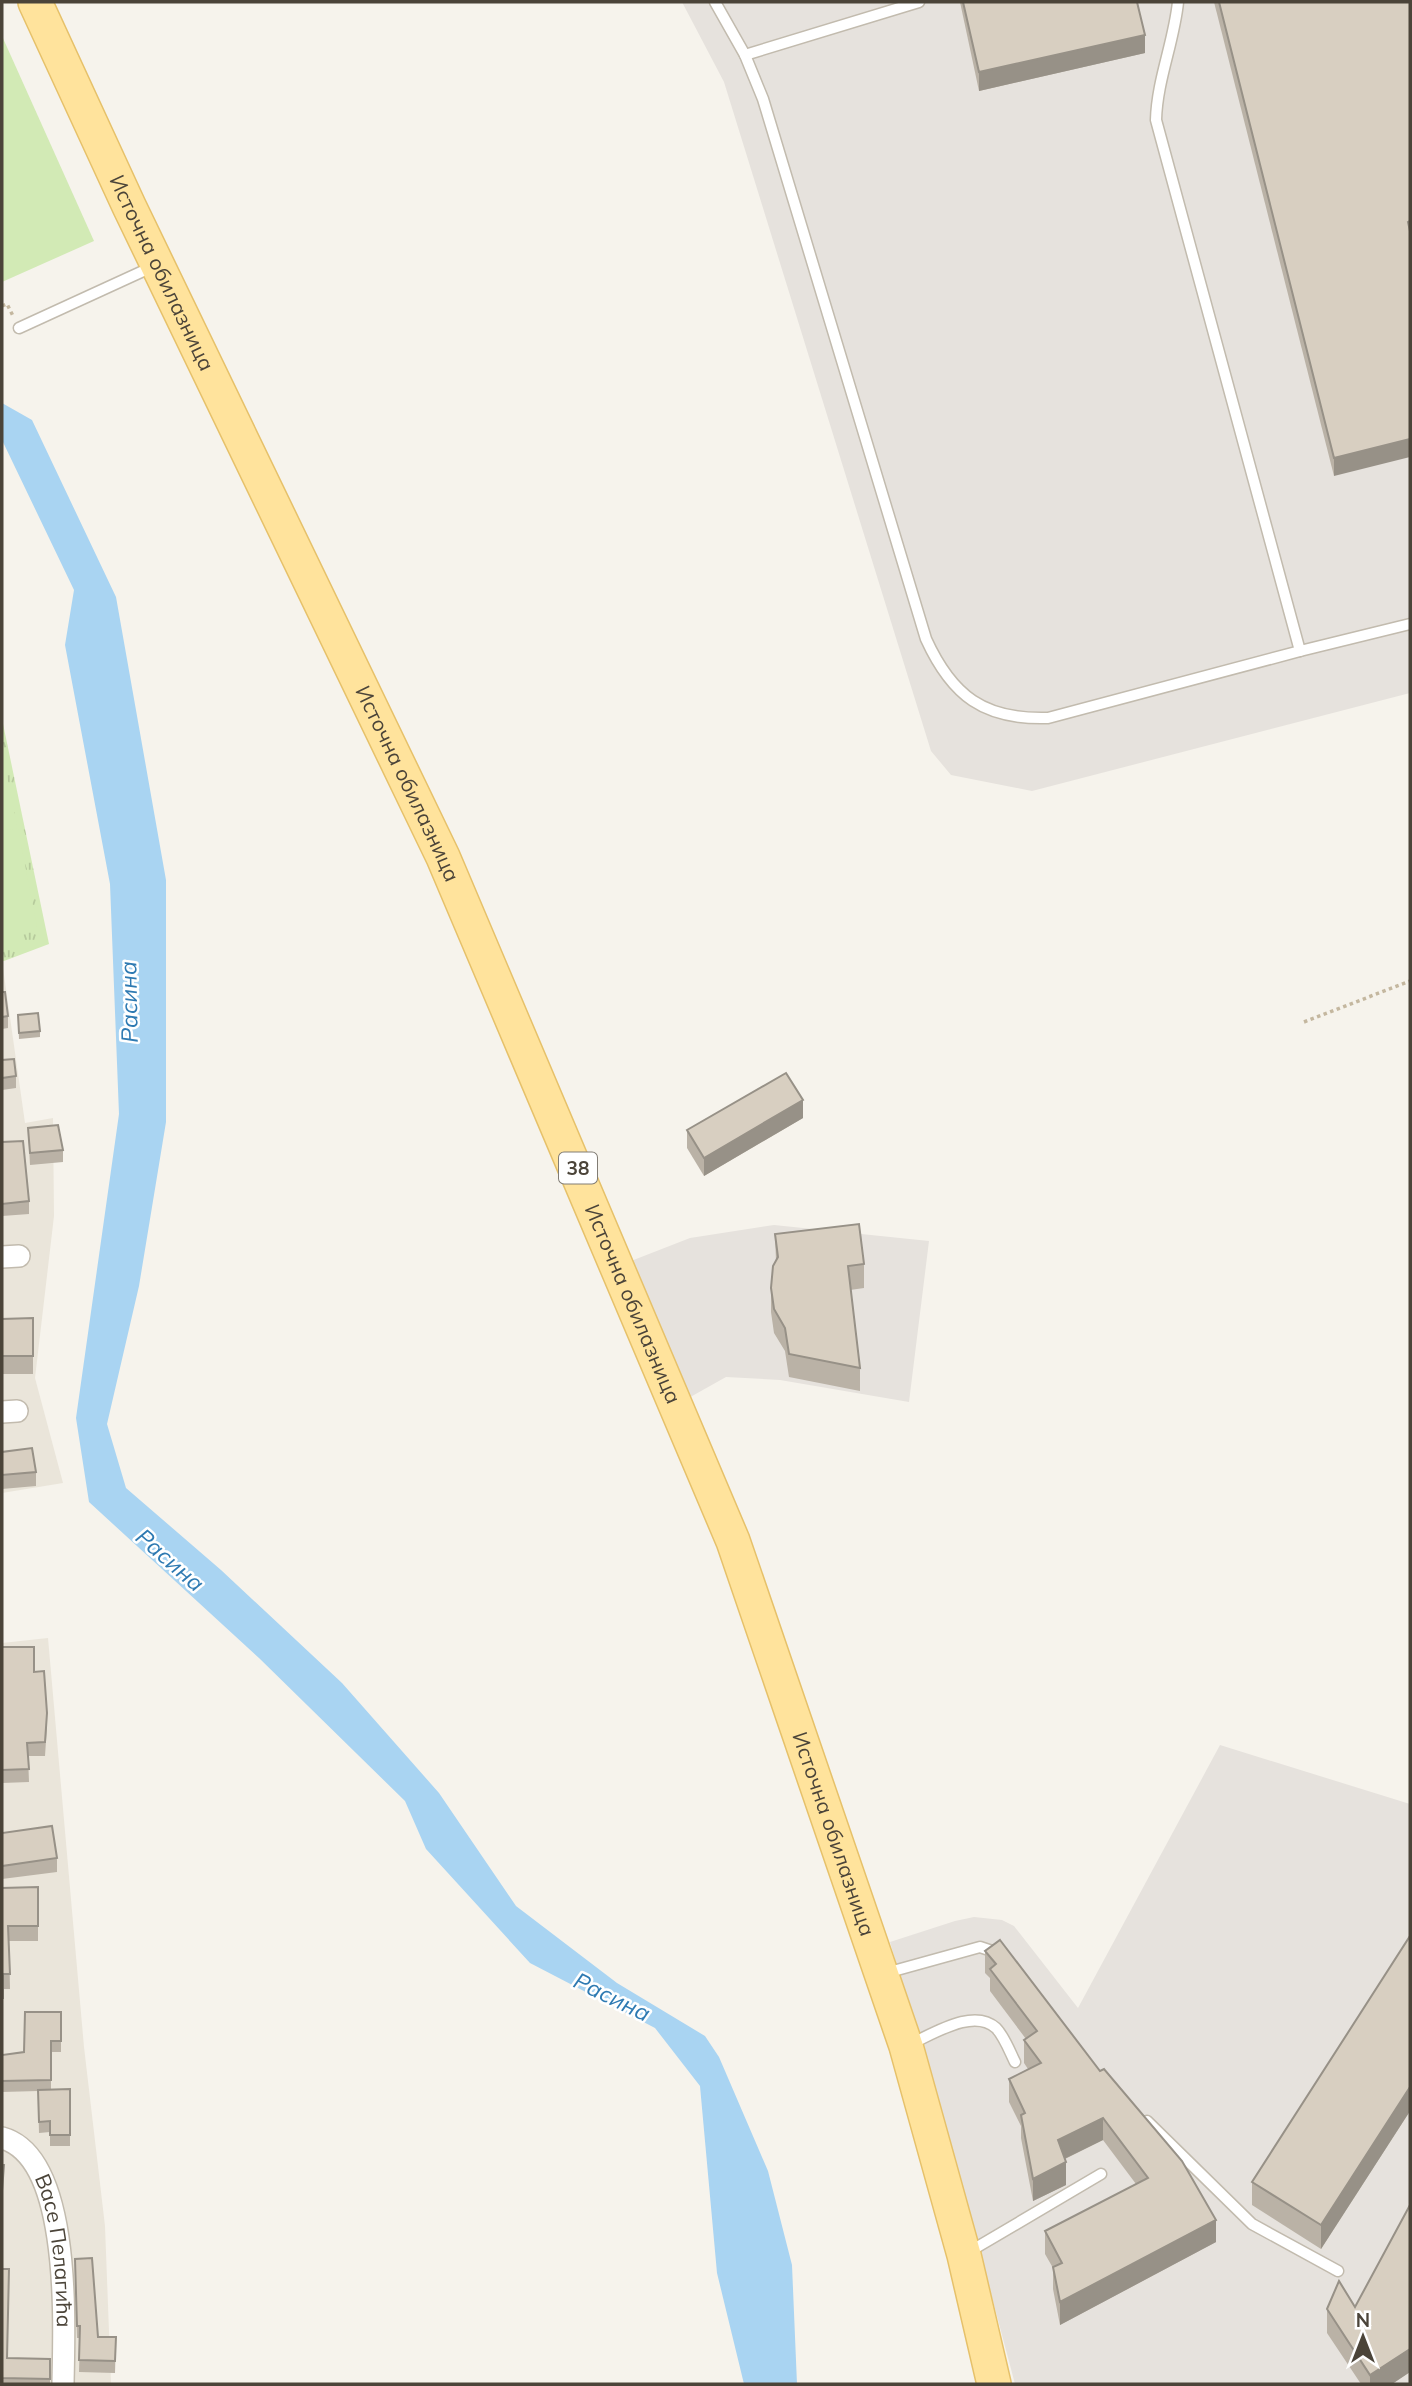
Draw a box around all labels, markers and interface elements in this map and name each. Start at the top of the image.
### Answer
street label: Источна обилазница [104,170,220,375]
street label: Источна обилазница [350,681,466,885]
water label: Расина [113,961,144,1043]
road number: 38 [559,1152,597,1184]
street label: Источна обилазница [580,1200,687,1407]
water label: Расина [130,1522,211,1597]
street label: Источна обилазница [787,1728,881,1939]
water label: Расина [569,1966,655,2028]
street label: Васе Пелагића [30,2170,78,2328]
north arrow [1328,2302,1398,2372]
text: N [1356,2308,1370,2332]

